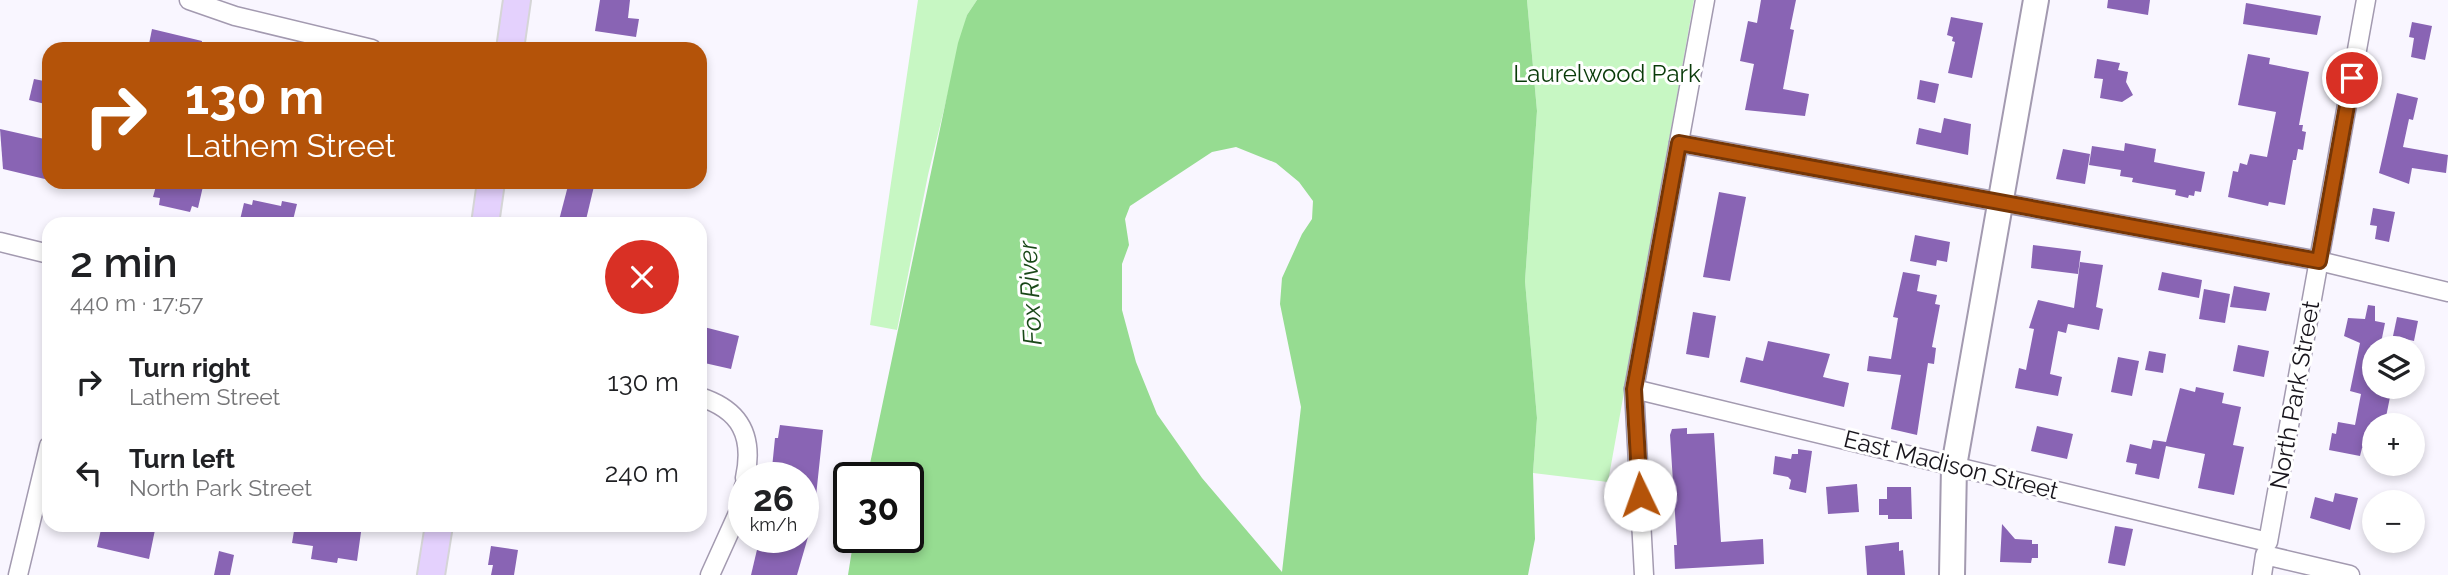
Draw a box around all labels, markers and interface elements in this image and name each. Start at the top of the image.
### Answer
pin [2322,48,2382,108]
park label: Laurelwood Park [1513,59,1701,88]
icon: arrive [2333,59,2371,97]
text: 130 m [185,68,324,125]
icon: right [70,70,161,161]
text: Lathem Street [185,127,395,164]
text: 2 min [70,238,178,287]
water label: Fox River [1012,239,1048,346]
button: close [605,240,679,314]
text: 440 m · 17:57 [70,289,203,316]
street label: North Park Street [2264,298,2325,491]
map controls [2362,336,2425,553]
button: layers [2362,336,2425,399]
text: Turn right [129,353,250,383]
icon: right [70,363,108,401]
text: 130 m [608,367,679,397]
text: Lathem Street [129,383,280,410]
button: + [2362,413,2425,476]
street label: East Madison Street [1841,424,2061,505]
text: Turn left [129,444,235,474]
icon: left [70,454,108,492]
text: 240 m [605,458,679,488]
position arrow [1603,458,1677,532]
speed limit sign: 30 [833,462,924,553]
text: North Park Street [129,474,312,501]
text: 26 [753,478,794,519]
button: − [2362,490,2425,553]
text: km/h [750,514,797,535]

